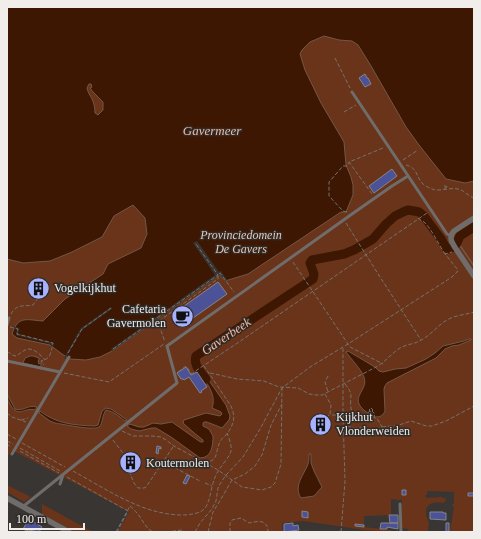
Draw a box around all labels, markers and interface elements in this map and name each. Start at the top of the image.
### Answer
water label: Gavermeer [183,123,242,138]
park label: Provinciedomein De Gavers [199,228,282,256]
building icon: Vogelkijkhut [25,275,51,301]
place label: Vogelkijkhut [54,281,116,295]
place label: Cafetaria Gavermolen [107,302,167,330]
cafe icon: Cafetaria Gavermolen [169,303,195,329]
water label: Gaverbeek [198,314,254,358]
place label: Kijkhut Vlonderweiden [336,410,410,438]
building icon: Kijkhut Vlonderweiden [308,411,334,437]
building icon: Koutermolen [118,450,144,476]
place label: Koutermolen [146,456,209,470]
scale bar [10,505,84,531]
text: 100 m [16,512,47,526]

